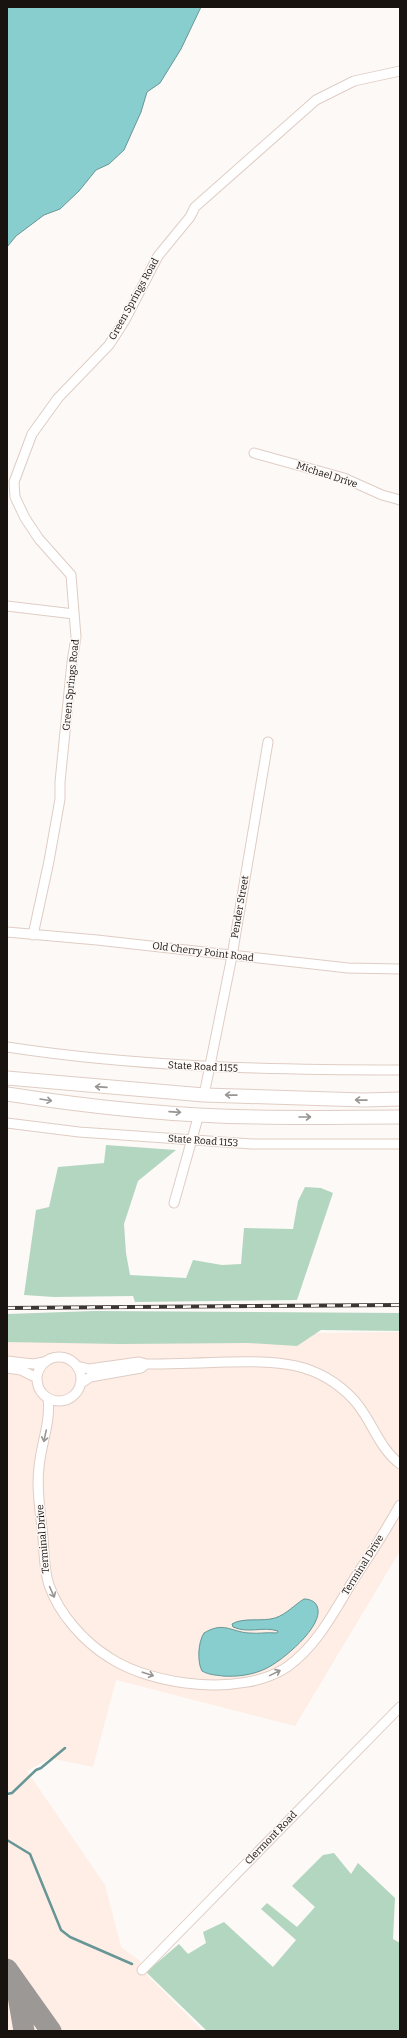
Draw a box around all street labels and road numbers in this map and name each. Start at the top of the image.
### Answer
street label: Green Springs Road [106,256,162,342]
street label: Michael Drive [295,459,359,491]
street label: Green Springs Road [60,639,82,731]
street label: Pender Street [229,874,252,939]
street label: Old Cherry Point Road [152,940,254,964]
street label: State Road 1155 [168,1059,238,1075]
street label: State Road 1153 [168,1133,239,1149]
street label: Terminal Drive [34,1504,52,1574]
street label: Terminal Drive [340,1533,386,1597]
street label: Clermont Road [243,1809,300,1867]

